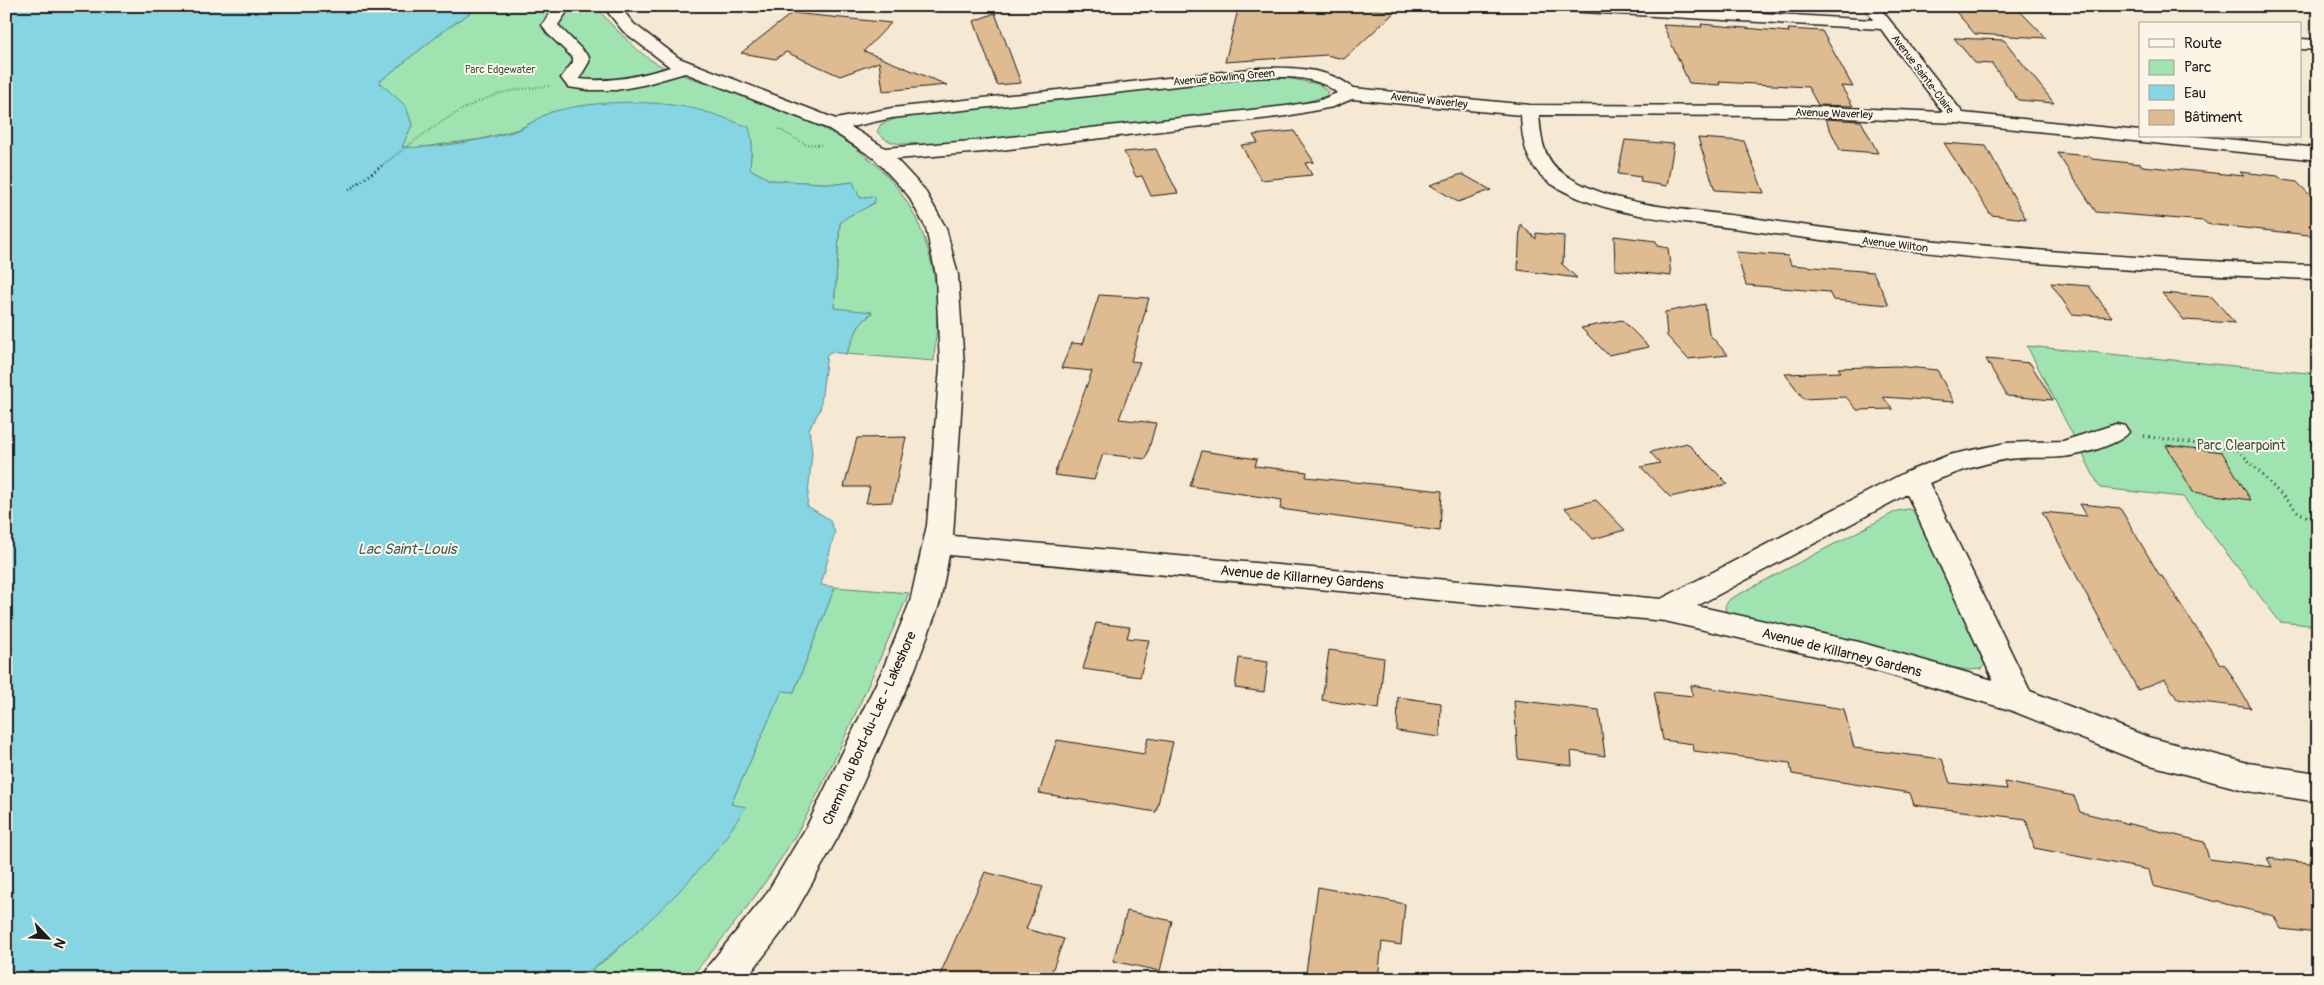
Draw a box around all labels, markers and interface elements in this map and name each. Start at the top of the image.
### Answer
legend [2139,22,2302,138]
street label: Avenue Sainte-Claire [1889,32,1957,117]
text: Route [2184,34,2222,53]
text: Parc [2184,58,2212,77]
park label: Parc Edgewater [465,63,535,76]
street label: Avenue Bowling Green [1173,67,1275,88]
text: Eau [2184,84,2206,103]
street label: Avenue Waverley [1390,90,1469,111]
street label: Avenue Waverley [1795,106,1873,121]
text: Bâtiment [2184,108,2244,127]
street label: Avenue Wilton [1861,234,1929,255]
park label: Parc Clearpoint [2196,437,2286,454]
water label: Lac Saint-Louis [358,540,459,559]
street label: Avenue de Killarney Gardens [1220,562,1385,593]
street label: Avenue de Killarney Gardens [1760,624,1924,681]
street label: Chemin du Bord-du-Lac - Lakeshore [819,629,920,828]
north arrow [22,912,72,962]
text: N [50,935,69,951]

